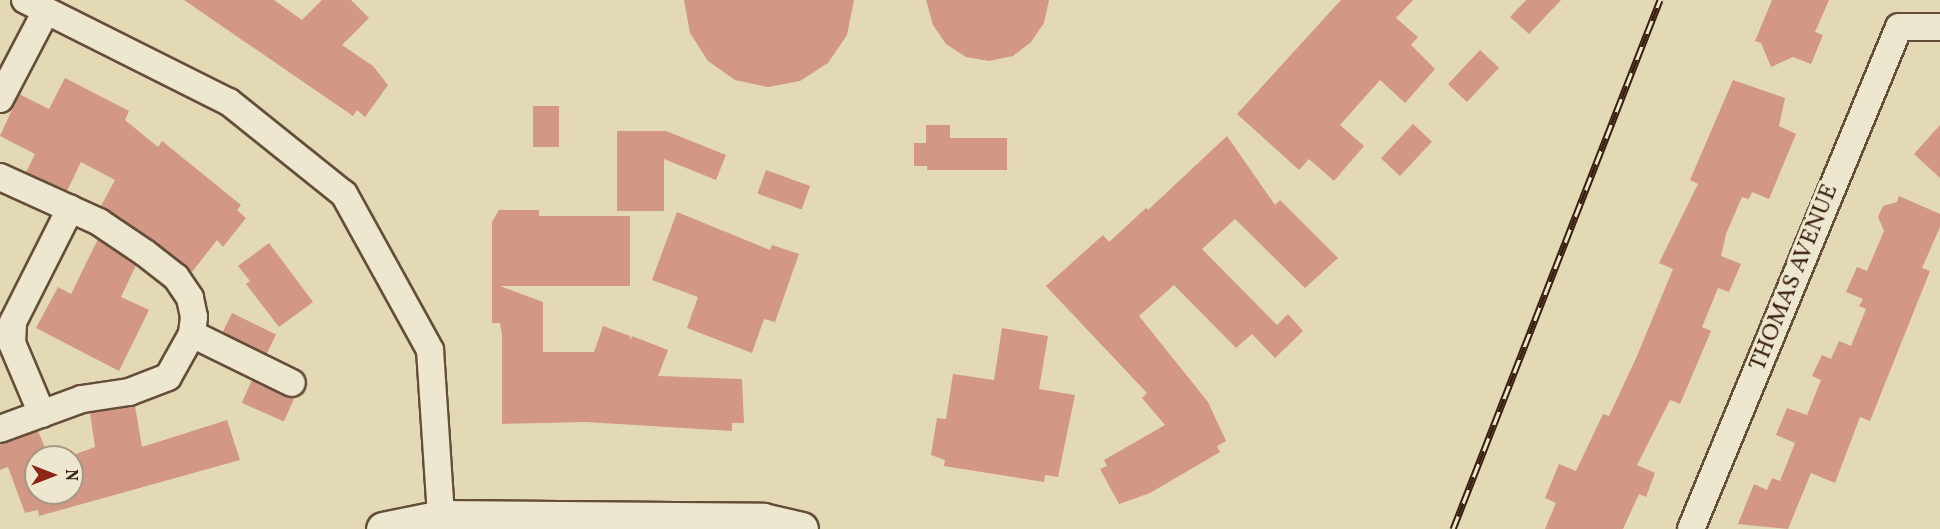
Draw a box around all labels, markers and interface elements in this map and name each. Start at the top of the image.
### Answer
street label: THOMAS AVENUE [1744,180,1846,376]
north arrow [24,445,84,505]
text: N [59,469,81,481]

